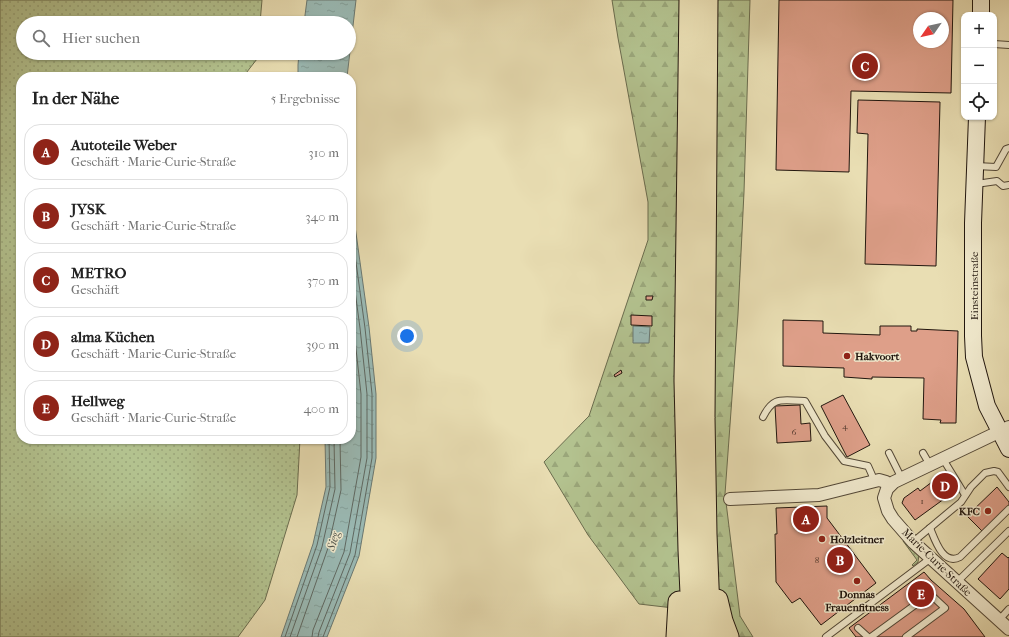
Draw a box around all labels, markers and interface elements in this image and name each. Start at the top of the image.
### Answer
north arrow [913,12,949,48]
map controls [961,12,997,120]
button: + [961,12,997,48]
search box [16,16,356,60]
icon: search [30,27,52,49]
text: Hier suchen [62,29,140,47]
button: − [961,48,997,84]
pin: C [852,51,878,81]
button: locate [961,84,997,120]
text: In der Nähe [32,88,119,108]
text: 5 Ergebnisse [271,91,340,106]
text: Autoteile Weber [71,136,177,154]
text: A [42,145,50,160]
text: 310 m [308,145,339,160]
text: Geschäft · Marie-Curie-Straße [71,154,236,169]
text: JYSK [71,200,106,218]
text: B [42,209,50,224]
text: 340 m [305,209,339,224]
text: Geschäft · Marie-Curie-Straße [71,218,236,233]
street label: Einsteinstraße [968,251,981,320]
text: METRO [71,264,126,282]
text: C [42,273,50,288]
text: 370 m [307,273,339,288]
text: Geschäft [71,282,119,297]
your location [397,326,417,346]
text: alma Küchen [71,328,155,346]
text: D [41,337,51,352]
text: 390 m [306,337,339,352]
text: Geschäft · Marie-Curie-Straße [71,346,236,361]
place label: Hakvoort [855,350,901,363]
marker: Hakvoort [842,351,852,361]
text: Hellweg [71,392,125,410]
text: E [42,401,50,416]
text: 400 m [303,401,339,416]
text: Geschäft · Marie-Curie-Straße [71,410,236,425]
house number: 4 [842,421,848,431]
house number: 6 [792,427,797,437]
pin: D [932,471,958,501]
house number: 1 [920,496,924,506]
pin: A [793,504,819,534]
place label: KFC [959,505,981,518]
marker: KFC [983,506,993,516]
street label: Marie-Curie-Straße [899,526,975,599]
water label: Sieg [323,530,342,553]
place label: Holzleitner [830,533,884,546]
marker: Holzleitner [817,534,827,544]
pin: B [827,545,853,575]
house number: 8 [815,555,820,565]
marker: Donnas Frauenfitness [852,576,862,586]
pin: E [908,579,934,609]
place label: Donnas Frauenfitness [824,588,889,614]

